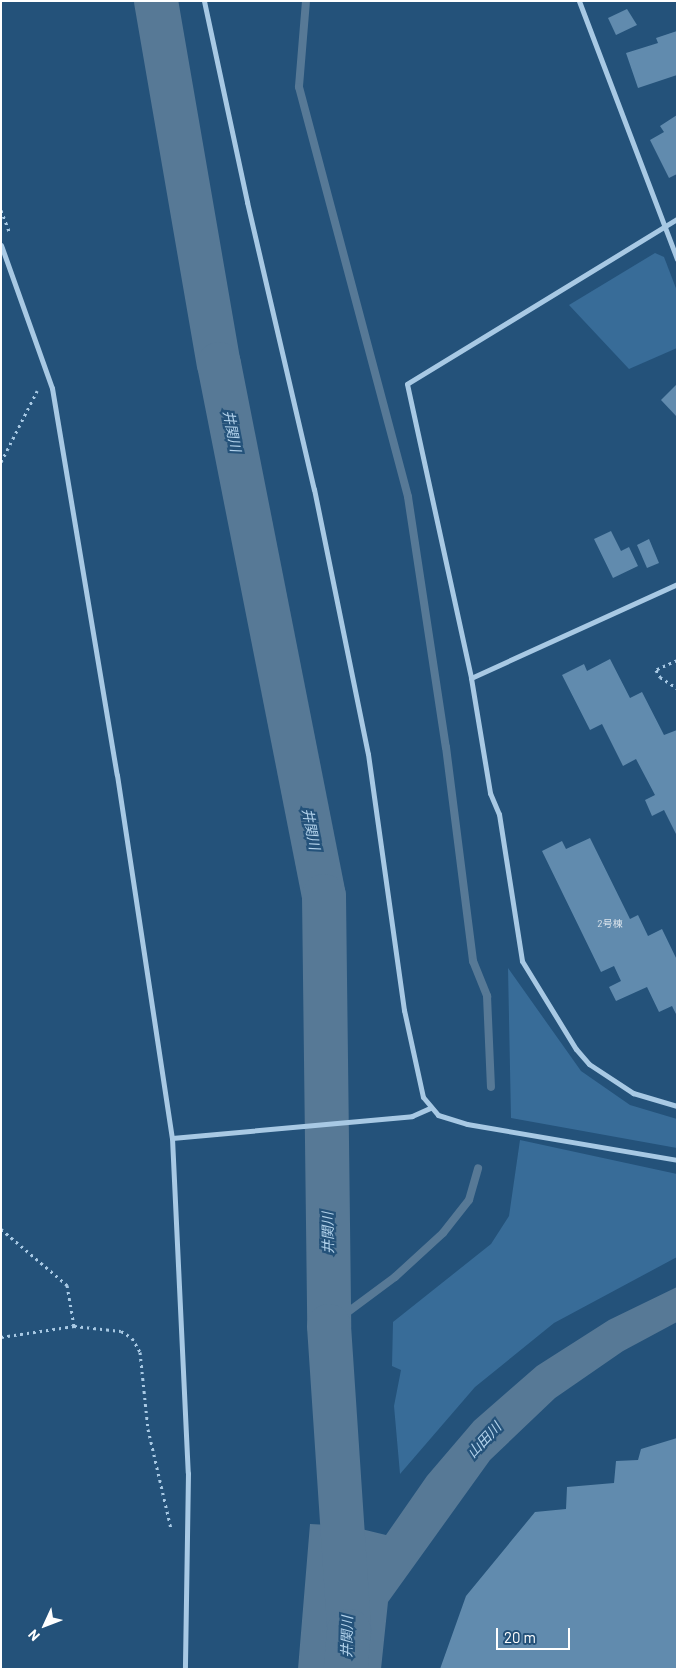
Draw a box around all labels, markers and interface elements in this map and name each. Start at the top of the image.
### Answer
water label: 井関川 [220,409,244,453]
water label: 井関川 [299,807,323,851]
house number: 2号棟 [597,918,623,930]
water label: 井関川 [319,1212,337,1254]
water label: 山田川 [464,1419,504,1461]
north arrow [20,1600,70,1650]
water label: 井関川 [338,1616,356,1658]
scale bar [498,1618,572,1650]
text: N [24,1626,43,1645]
text: 20 m [504,1628,536,1646]

